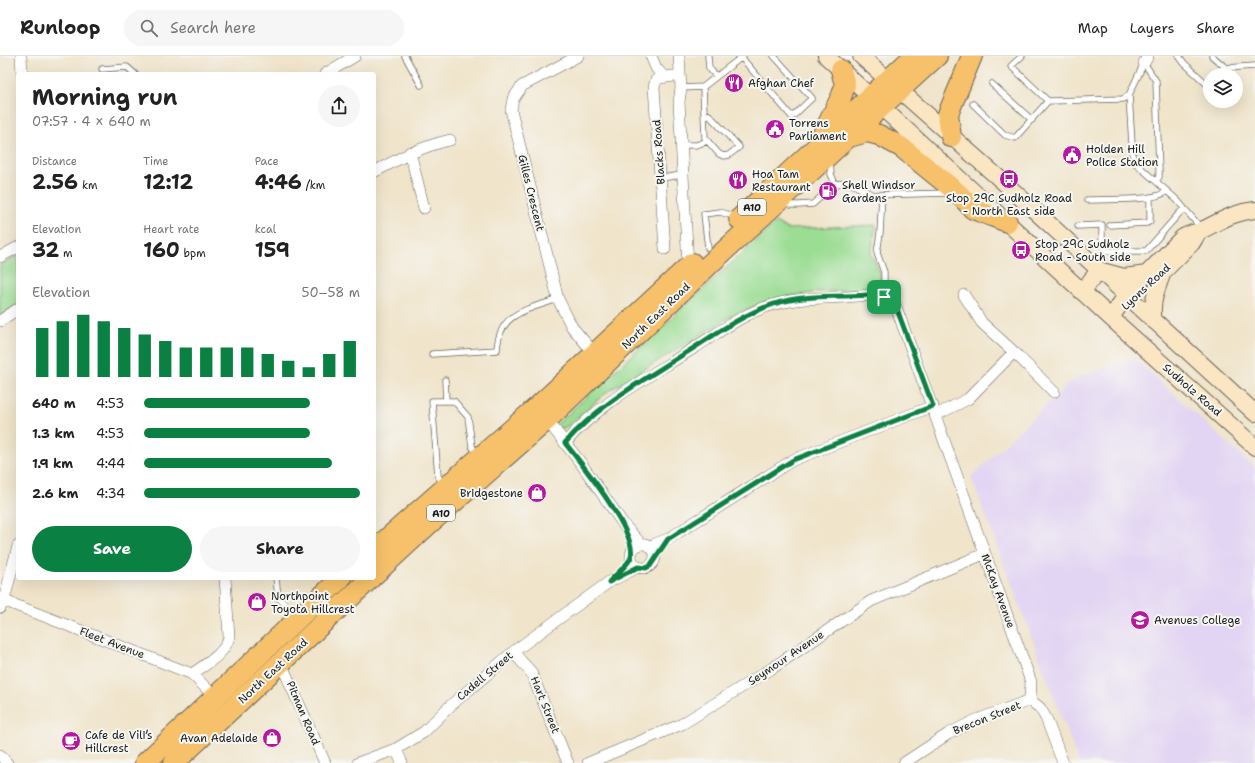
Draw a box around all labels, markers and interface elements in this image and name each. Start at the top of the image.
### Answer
search box [124,10,404,46]
text: Runloop [20,15,100,40]
icon: search [138,17,160,39]
text: Search here [170,18,256,38]
text: Map [1078,19,1108,37]
text: Layers [1130,19,1174,37]
text: Share [1196,19,1235,37]
map controls [1203,68,1243,108]
button: layers [1203,68,1243,108]
restaurant icon: Afghan Chef [723,72,745,94]
place label: Afghan Chef [748,76,815,91]
text: Morning run [32,83,177,112]
button: share [318,85,360,127]
text: 07:57 · 4 × 640 m [32,113,151,130]
place label: Torrens Parliament [789,116,847,144]
public building icon: Torrens Parliament [764,118,786,140]
street label: Blacks Road [649,119,669,185]
place label: Holden Hill Police Station [1086,142,1159,170]
public building icon: Holden Hill Police Station [1061,144,1083,166]
street label: Gilles Crescent [514,153,548,233]
text: Distance [32,154,77,169]
text: Time [143,154,169,169]
text: Pace [255,154,279,169]
place label: Hoa Tam Restaurant [752,167,811,195]
bus stop icon: Stop 29C Sudholz Road - North East side [998,168,1020,190]
text: 2.56 [32,169,78,195]
text: 12:12 [143,169,193,195]
text: 4:46 [255,169,302,195]
restaurant icon: Hoa Tam Restaurant [727,169,749,191]
text: km [78,178,97,193]
text: /km [302,178,325,193]
place label: Shell Windsor Gardens [842,178,915,206]
fuel station icon: Shell Windsor Gardens [817,180,839,202]
place label: Stop 29C Sudholz Road - North East side [946,191,1072,219]
road number: A10 [738,199,766,215]
text: Elevation [32,222,81,237]
text: Heart rate [143,222,199,237]
text: kcal [255,222,276,237]
text: 32 [32,237,59,263]
text: 160 [143,237,180,263]
text: 159 [255,237,290,263]
place label: Stop 29C Sudholz Road - South side [1035,237,1131,265]
bus stop icon: Stop 29C Sudholz Road - South side [1010,239,1032,261]
text: m [59,246,73,261]
text: bpm [180,246,206,261]
street label: Lyons Road [1118,260,1174,314]
street label: North East Road [618,279,694,353]
pin [867,280,901,314]
text: Elevation [32,284,90,301]
text: 50–58 m [302,284,360,301]
icon: arrive [873,286,895,308]
street label: Sudholz Road [1159,360,1225,420]
text: 640 m [32,395,76,412]
text: 4:53 [96,395,124,412]
text: 1.3 km [32,425,75,442]
text: 4:53 [96,425,124,442]
text: 1.9 km [32,455,73,472]
text: 4:44 [96,455,125,472]
shop icon: Bridgestone [526,482,548,504]
text: 2.6 km [32,485,78,502]
text: 4:34 [96,485,125,502]
place label: Bridgestone [460,486,523,501]
road number: A10 [427,505,455,521]
button: Save [32,526,192,572]
button: Share [200,526,360,572]
street label: McKay Avenue [978,552,1018,630]
place label: Northpoint Toyota Hillcrest [271,589,355,617]
shop icon: Northpoint Toyota Hillcrest [246,591,268,613]
school or university icon: Avenues College [1129,609,1151,631]
place label: Avenues College [1154,613,1240,628]
street label: Fleet Avenue [77,624,147,662]
street label: Seymour Avenue [745,627,827,689]
street label: North East Road [235,635,311,707]
street label: Cadell Street [454,648,516,704]
street label: Hart Street [527,674,563,736]
street label: Pitman Road [283,679,323,747]
street label: Brecon Street [951,698,1023,738]
shop icon: Avan Adelaide [261,727,283,749]
place label: Cafe de Vili’s Hillcrest [85,728,152,756]
cafe icon: Cafe de Vili’s Hillcrest [60,730,82,752]
place label: Avan Adelaide [180,731,258,746]

